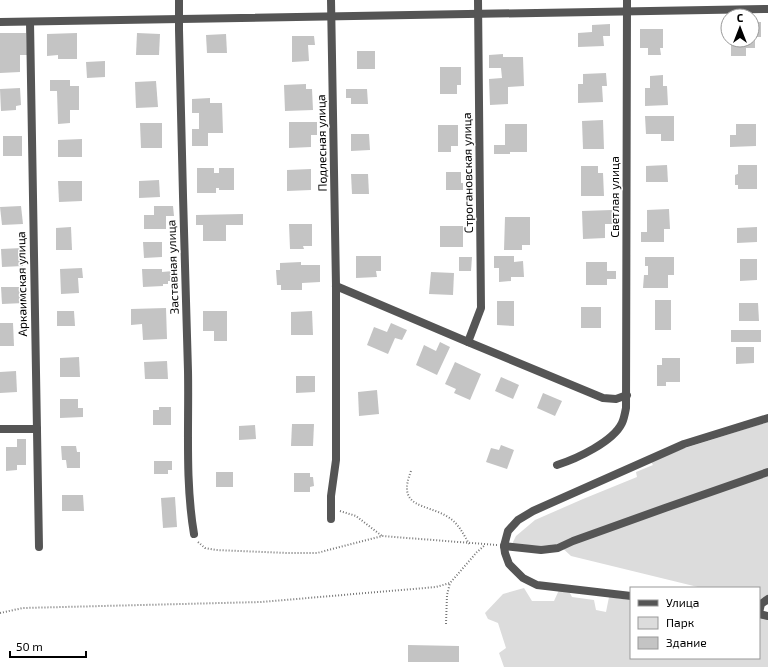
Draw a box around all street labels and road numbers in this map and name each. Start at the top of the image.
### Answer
street label: Подлесная улица [313,94,330,192]
street label: Строгановская улица [459,112,476,234]
street label: Светлая улица [607,156,622,238]
street label: Заставная улица [163,219,182,315]
street label: Аркаимская улица [13,231,30,337]

